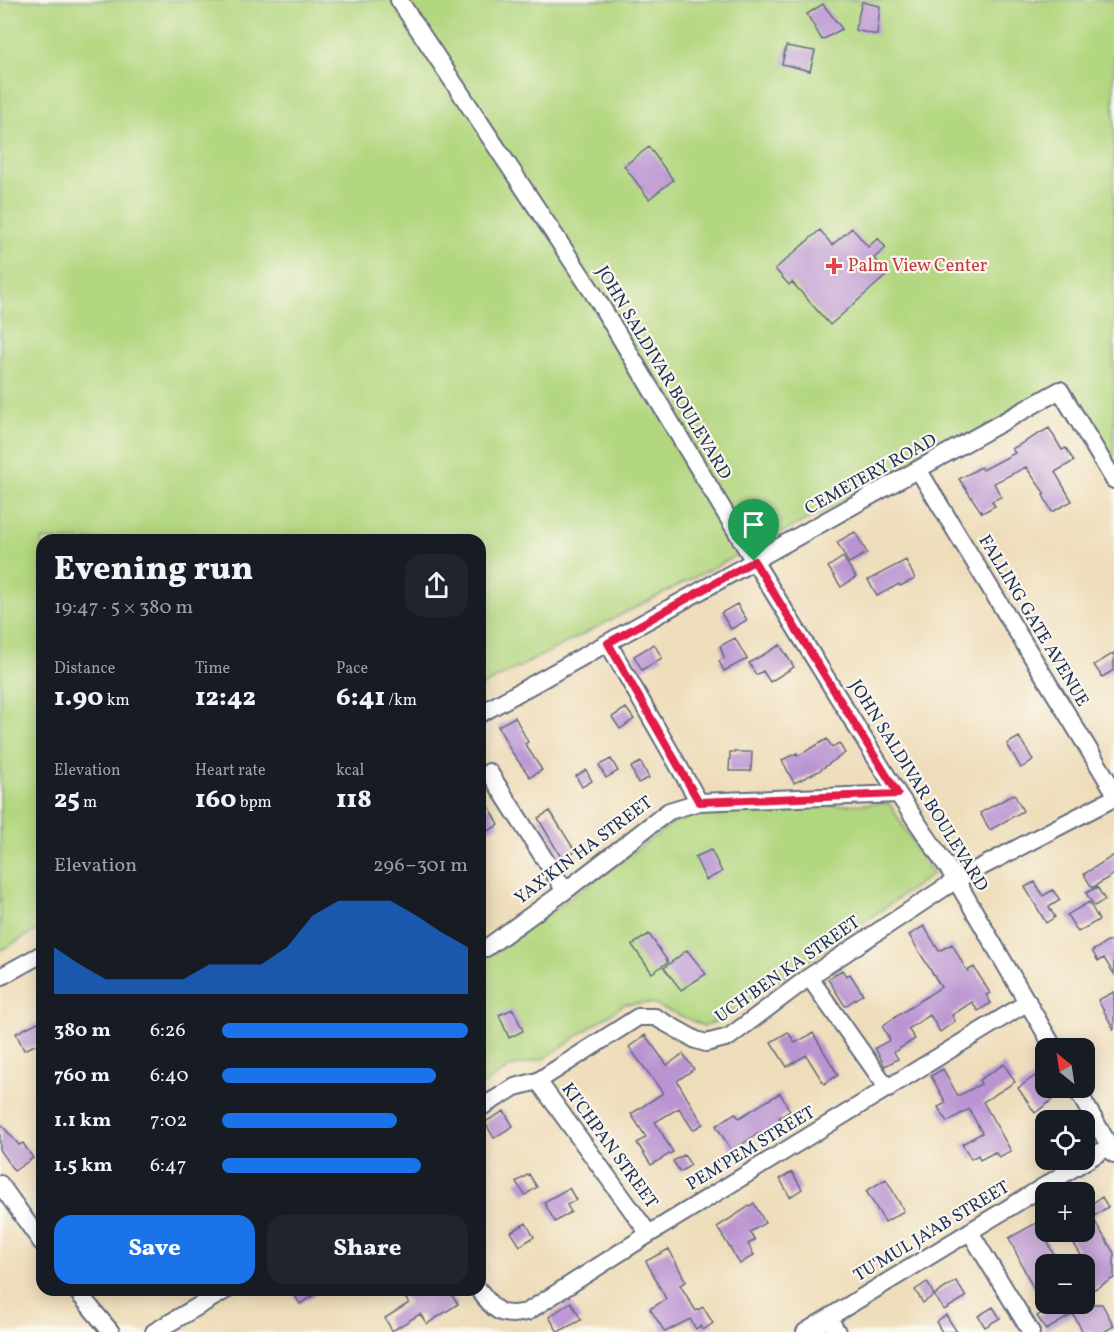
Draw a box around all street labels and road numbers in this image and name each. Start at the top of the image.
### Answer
street label: JOHN SALDIVAR BOULEVARD [589,261,737,485]
street label: CEMETERY ROAD [800,428,942,522]
street label: FALLING GATE AVENUE [972,530,1094,712]
street label: JOHN SALDIVAR BOULEVARD [842,675,994,897]
street label: YAX'KIN HA STREET [510,791,659,911]
street label: UCH'BEN KA STREET [711,910,866,1029]
street label: KI'CHPAN STREET [555,1078,663,1214]
street label: PEM'PEM STREET [682,1100,820,1197]
street label: TU'MUL JA'AB STREET [849,1175,1015,1289]

